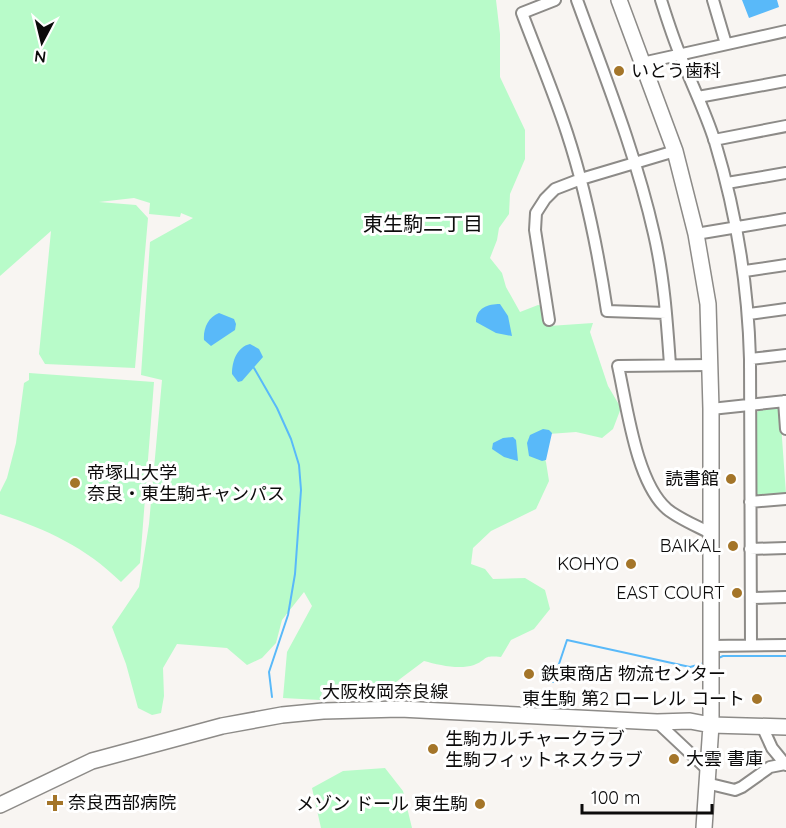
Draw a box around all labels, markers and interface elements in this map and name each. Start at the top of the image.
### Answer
north arrow [12,12,72,72]
text: N [33,46,47,68]
place label: いとう歯科 [631,59,721,82]
marker: いとう歯科 [612,64,626,78]
district label: 東生駒二丁目 [363,211,483,236]
place label: 帝塚山大学 奈良・東生駒キャンパス [87,461,285,505]
place label: 読書館 [665,467,719,490]
marker: 読書館 [724,472,738,486]
marker: 帝塚山大学 奈良・東生駒キャンパス [68,476,82,490]
place label: BAIKAL [660,534,721,557]
marker: BAIKAL [726,539,740,553]
place label: KOHYO [557,552,619,575]
marker: KOHYO [624,557,638,571]
place label: EAST COURT [616,581,725,604]
marker: EAST COURT [730,586,744,600]
place label: 鉄東商店 物流センター [541,662,726,685]
marker: 鉄東商店 物流センター [522,667,536,681]
street label: 大阪枚岡奈良線 [322,680,448,703]
place label: 東生駒 第2 ローレル コート [522,687,745,710]
marker: 東生駒 第2 ローレル コート [750,692,764,706]
place label: 生駒カルチャークラブ 生駒フィットネスクラブ [445,727,643,771]
marker: 生駒カルチャークラブ 生駒フィットネスクラブ [426,742,440,756]
place label: 大雲 書庫 [686,747,763,770]
marker: 大雲 書庫 [667,752,681,766]
scale bar [582,777,712,815]
text: 100 m [591,786,640,809]
place label: 奈良西部病院 [68,791,176,814]
place label: メゾン ドール 東生駒 [296,792,468,815]
marker: 奈良西部病院 [46,794,64,812]
marker: メゾン ドール 東生駒 [473,797,487,811]

